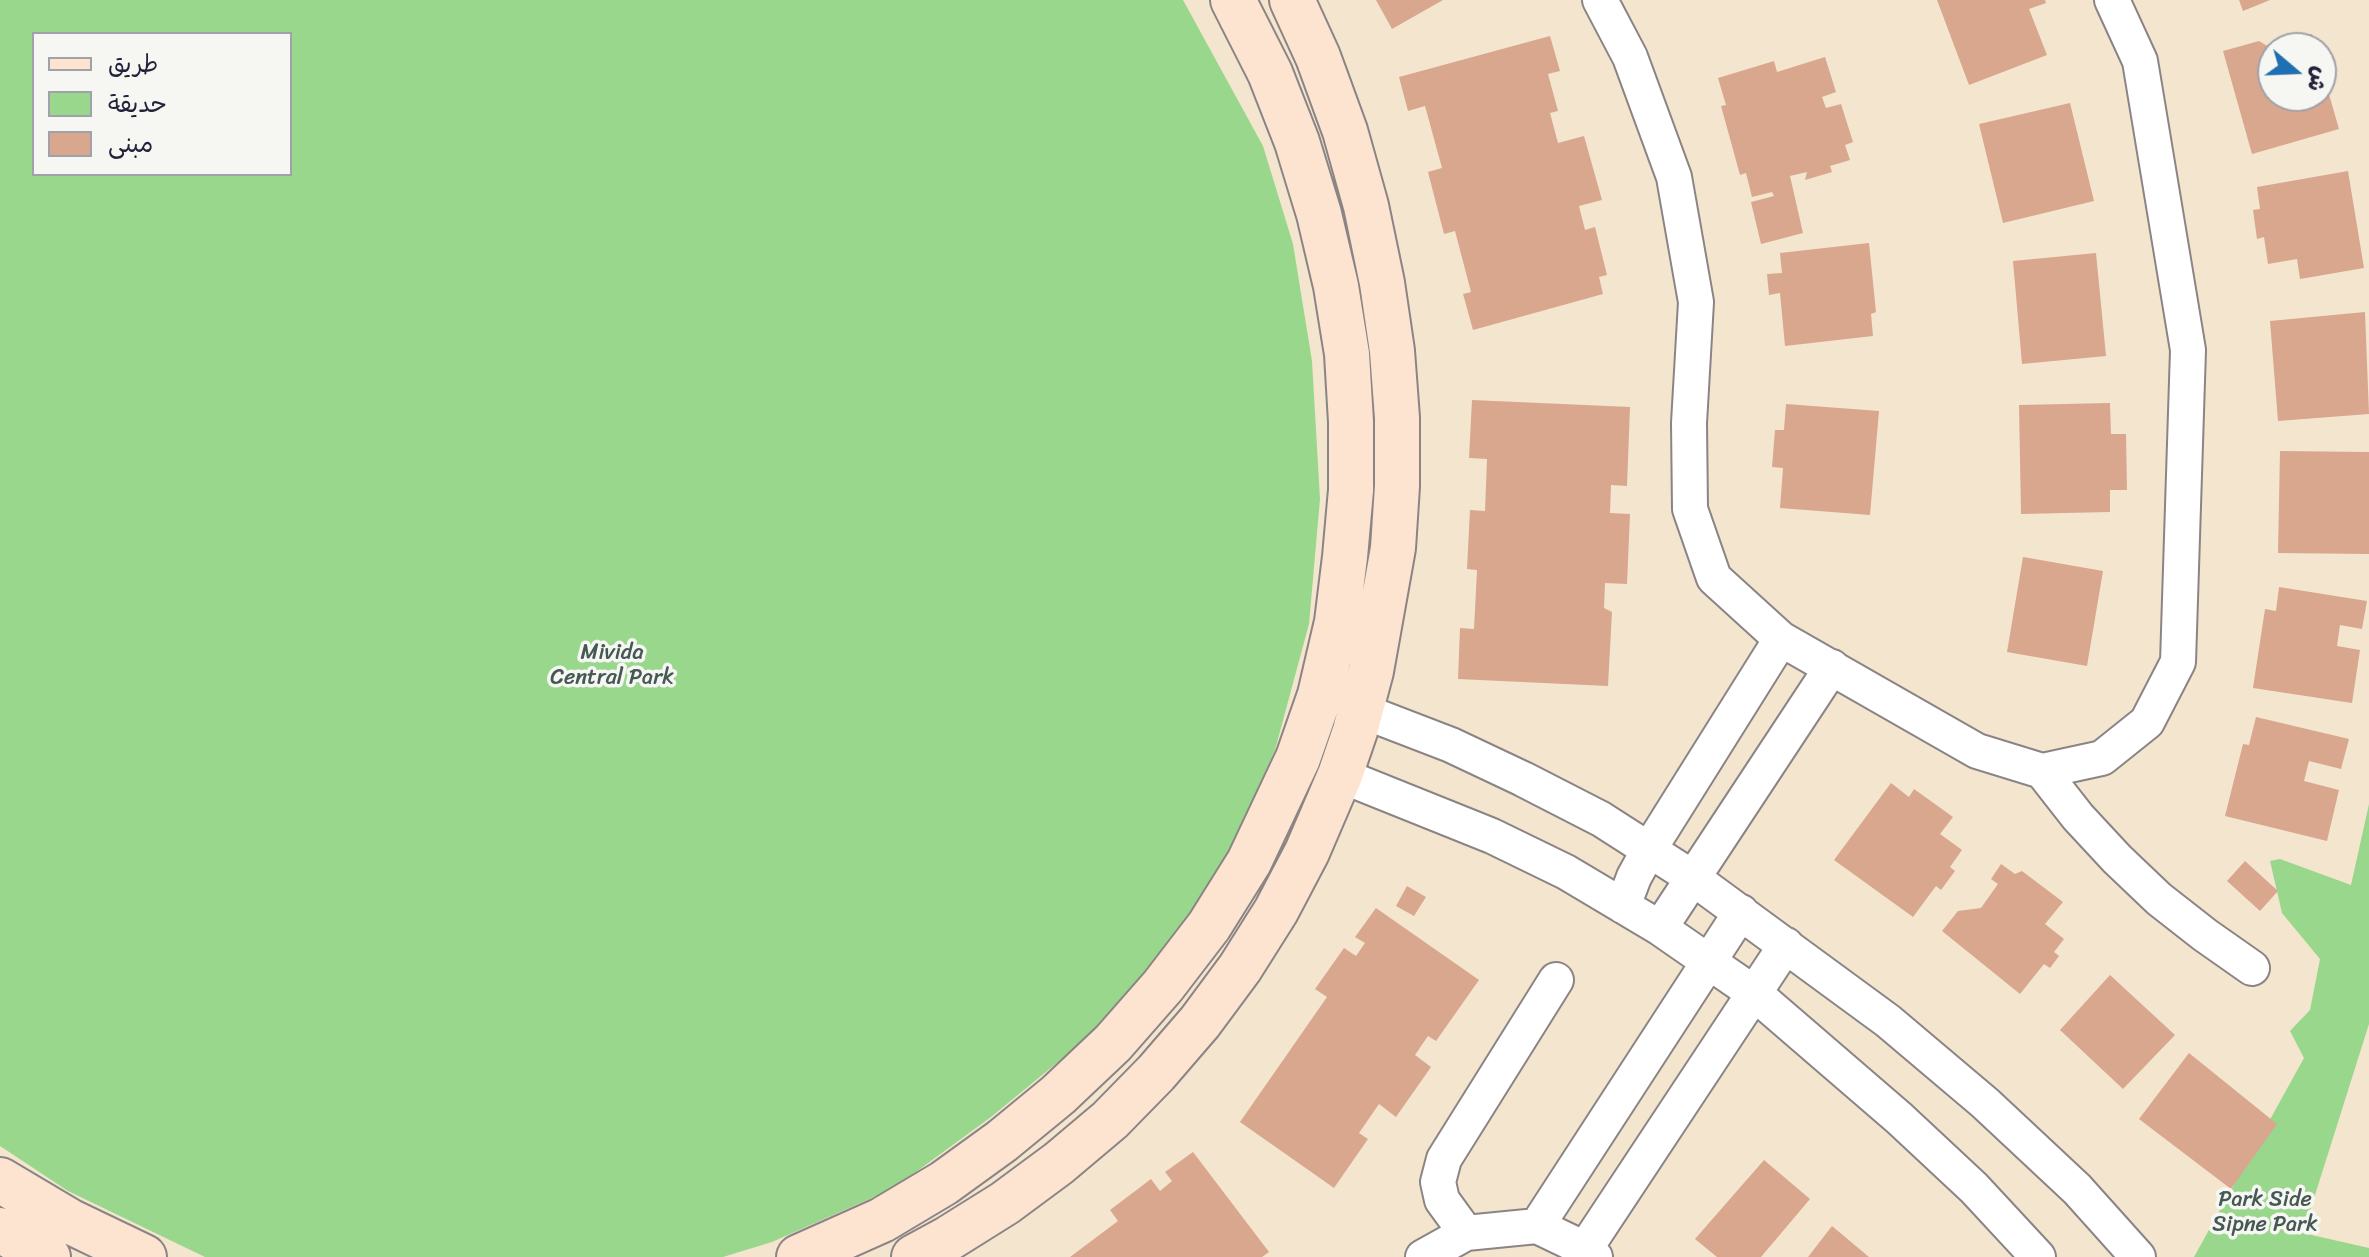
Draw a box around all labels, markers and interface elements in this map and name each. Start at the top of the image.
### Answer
legend [32,32,292,176]
north arrow [2257,32,2337,112]
text: طريق [108,43,158,85]
text: ش [2296,62,2341,97]
text: حديقة [108,83,167,125]
text: مبنى [108,123,153,165]
park label: Mivida Central Park [550,640,674,692]
park label: Park Side Sipne Park [2212,1187,2318,1238]

